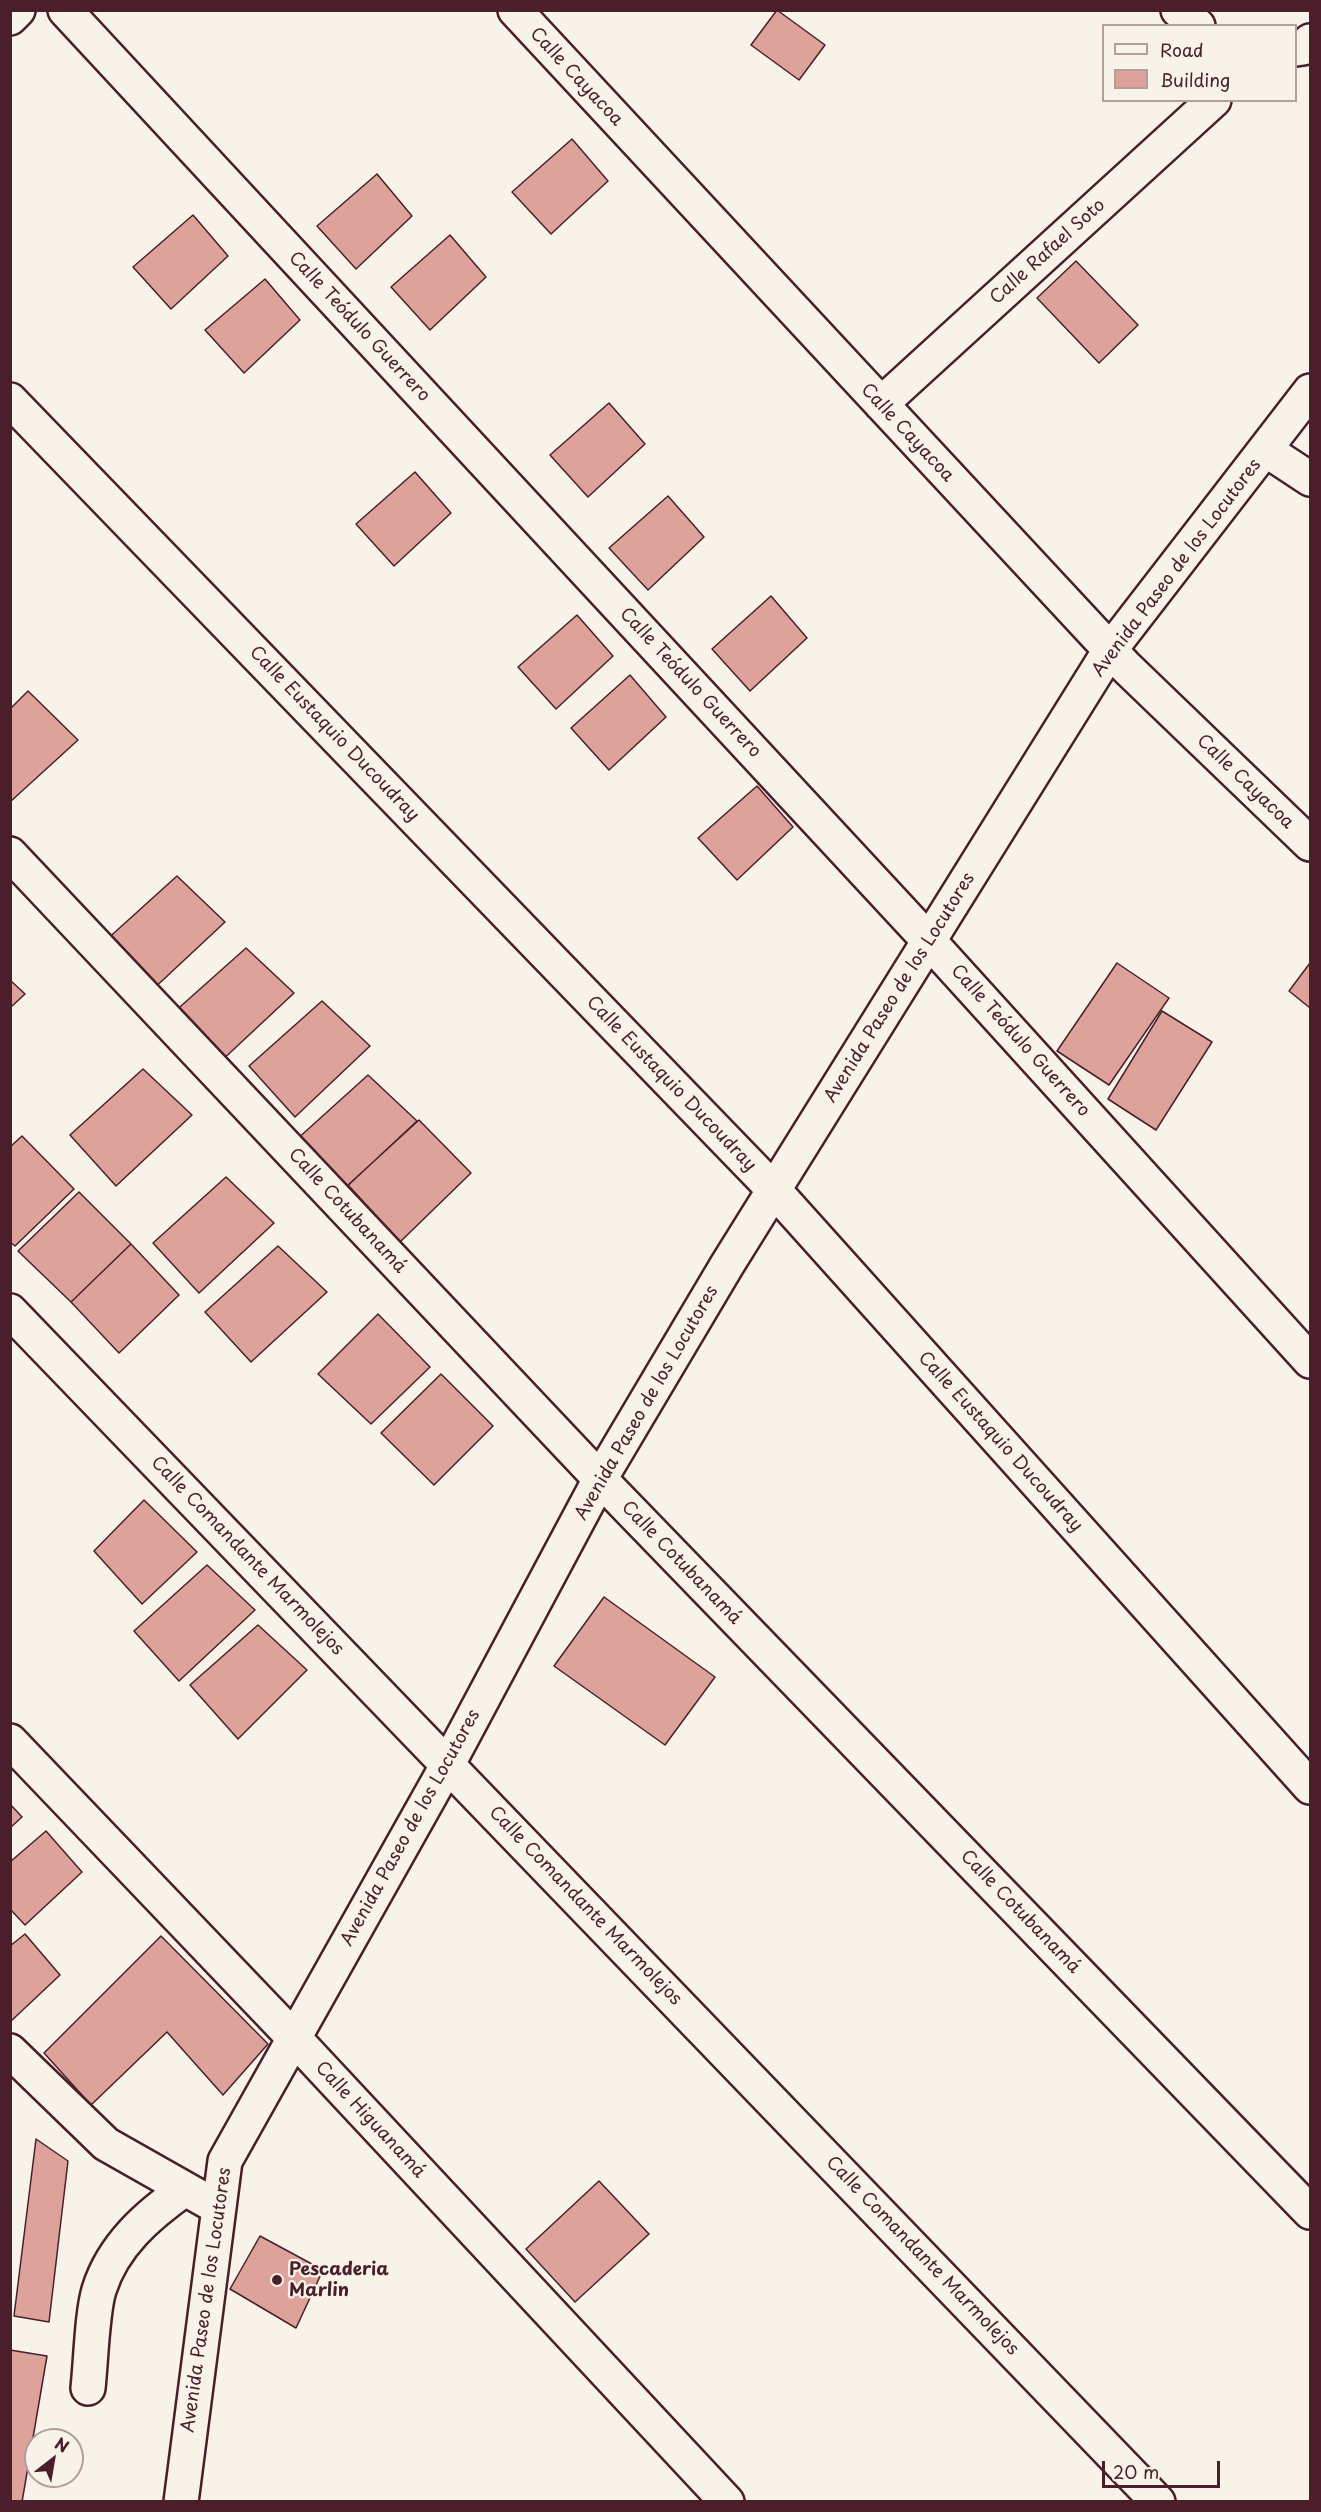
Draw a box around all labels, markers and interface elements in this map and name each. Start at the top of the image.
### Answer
street label: Calle Cayacoa [525,23,627,131]
legend [1102,24,1297,102]
text: Road [1160,36,1204,63]
text: Building [1160,66,1230,93]
street label: Calle Rafael Soto [986,195,1110,309]
street label: Calle Teódulo Guerrero [284,247,434,407]
street label: Calle Cayacoa [856,379,958,487]
street label: Avenida Paseo de los Locutores [1088,455,1266,681]
street label: Calle Teódulo Guerrero [615,603,765,763]
street label: Calle Eustaquio Ducoudray [245,642,423,826]
street label: Calle Cayacoa [1192,730,1298,834]
street label: Avenida Paseo de los Locutores [820,869,980,1107]
street label: Calle Teódulo Guerrero [946,960,1094,1122]
street label: Calle Eustaquio Ducoudray [582,992,760,1176]
street label: Calle Cotubanamá [284,1144,410,1278]
street label: Avenida Paseo de los Locutores [571,1282,723,1524]
street label: Calle Eustaquio Ducoudray [913,1347,1087,1537]
street label: Calle Comandante Marmolejos [146,1452,348,1660]
street label: Calle Cotubanamá [617,1497,745,1629]
street label: Avenida Paseo de los Locutores [337,1706,485,1950]
street label: Calle Comandante Marmolejos [484,1802,686,2010]
street label: Calle Cotubanamá [956,1846,1084,1978]
street label: Calle Higuanamá [311,2057,429,2183]
street label: Calle Comandante Marmolejos [821,2152,1023,2360]
street label: Avenida Paseo de los Locutores [178,2166,236,2434]
place label: Pescaderia Marlin [289,2259,389,2302]
marker: Pescaderia Marlin [270,2273,284,2287]
north arrow [24,2428,84,2488]
text: N [51,2431,74,2458]
scale bar [1105,2449,1224,2487]
text: 20 m [1113,2458,1159,2485]

